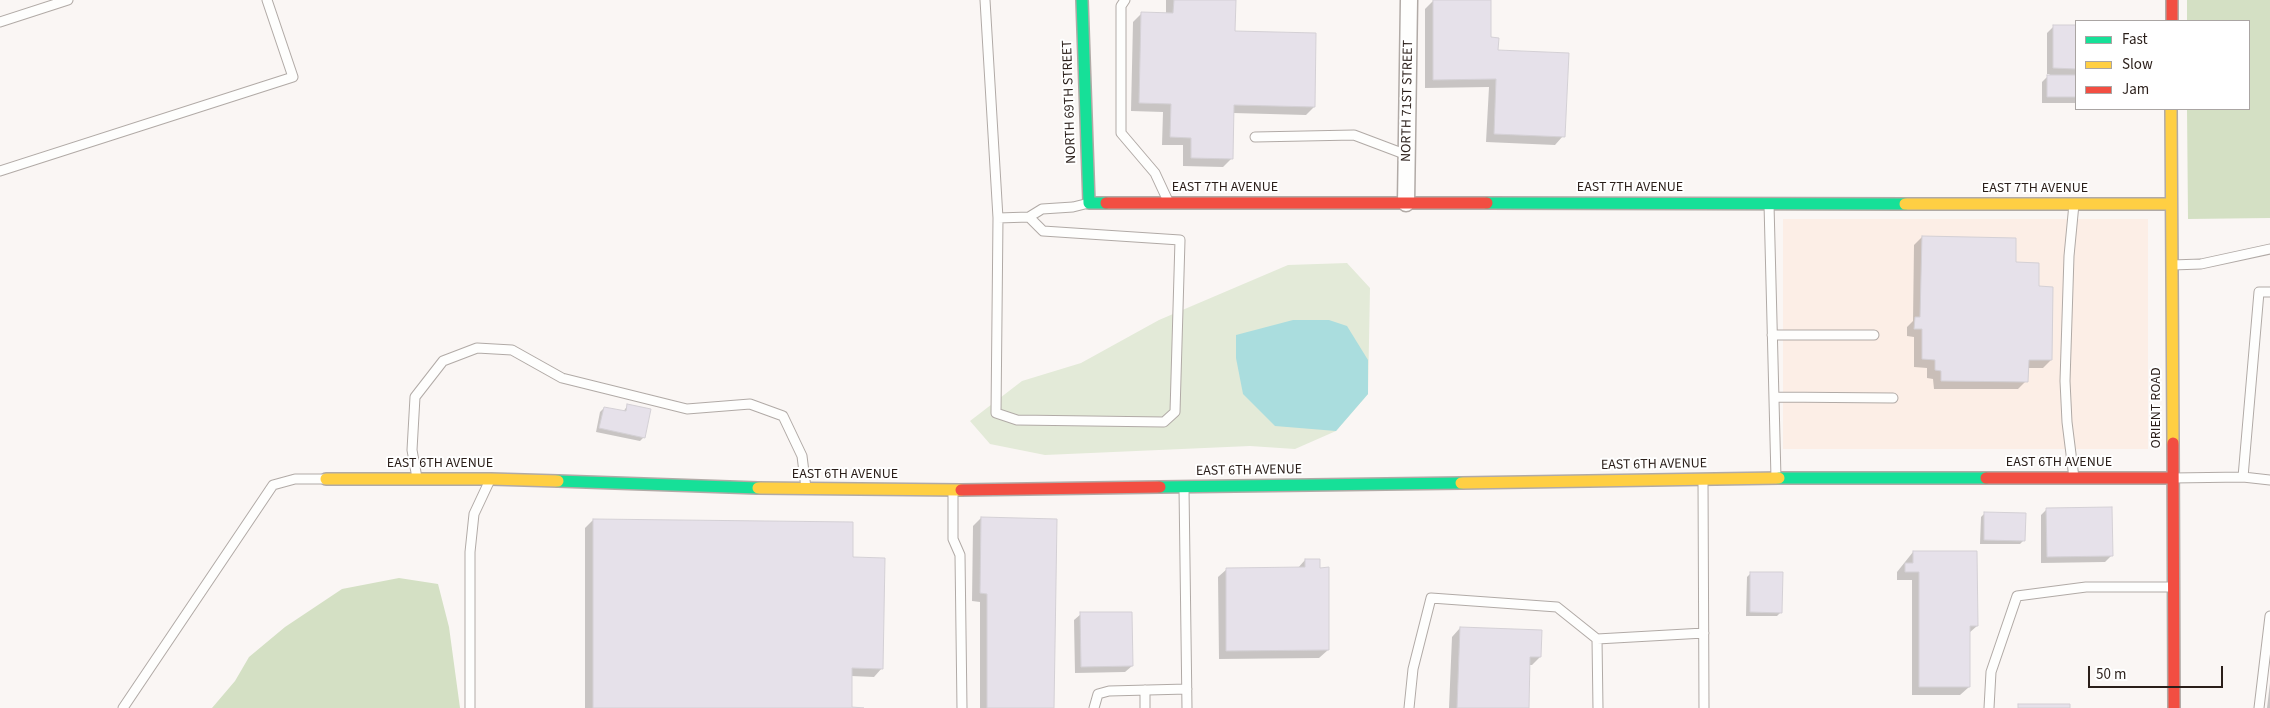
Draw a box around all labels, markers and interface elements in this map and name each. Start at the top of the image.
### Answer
legend [2075,20,2250,110]
text: Fast [2122,29,2148,50]
street label: NORTH 69TH STREET [1059,40,1081,164]
street label: NORTH 71ST STREET [1399,40,1417,162]
text: Slow [2122,54,2153,75]
text: Jam [2122,79,2149,100]
street label: EAST 7TH AVENUE [1172,180,1278,196]
street label: EAST 7TH AVENUE [1577,180,1683,196]
street label: EAST 7TH AVENUE [1982,181,2088,197]
street label: ORIENT ROAD [2149,367,2165,449]
street label: EAST 6TH AVENUE [2006,455,2112,471]
street label: EAST 6TH AVENUE [387,456,493,472]
street label: EAST 6TH AVENUE [1601,456,1707,474]
street label: EAST 6TH AVENUE [1196,462,1302,480]
street label: EAST 6TH AVENUE [792,467,898,483]
scale bar [2090,656,2225,688]
text: 50 m [2096,664,2126,685]

